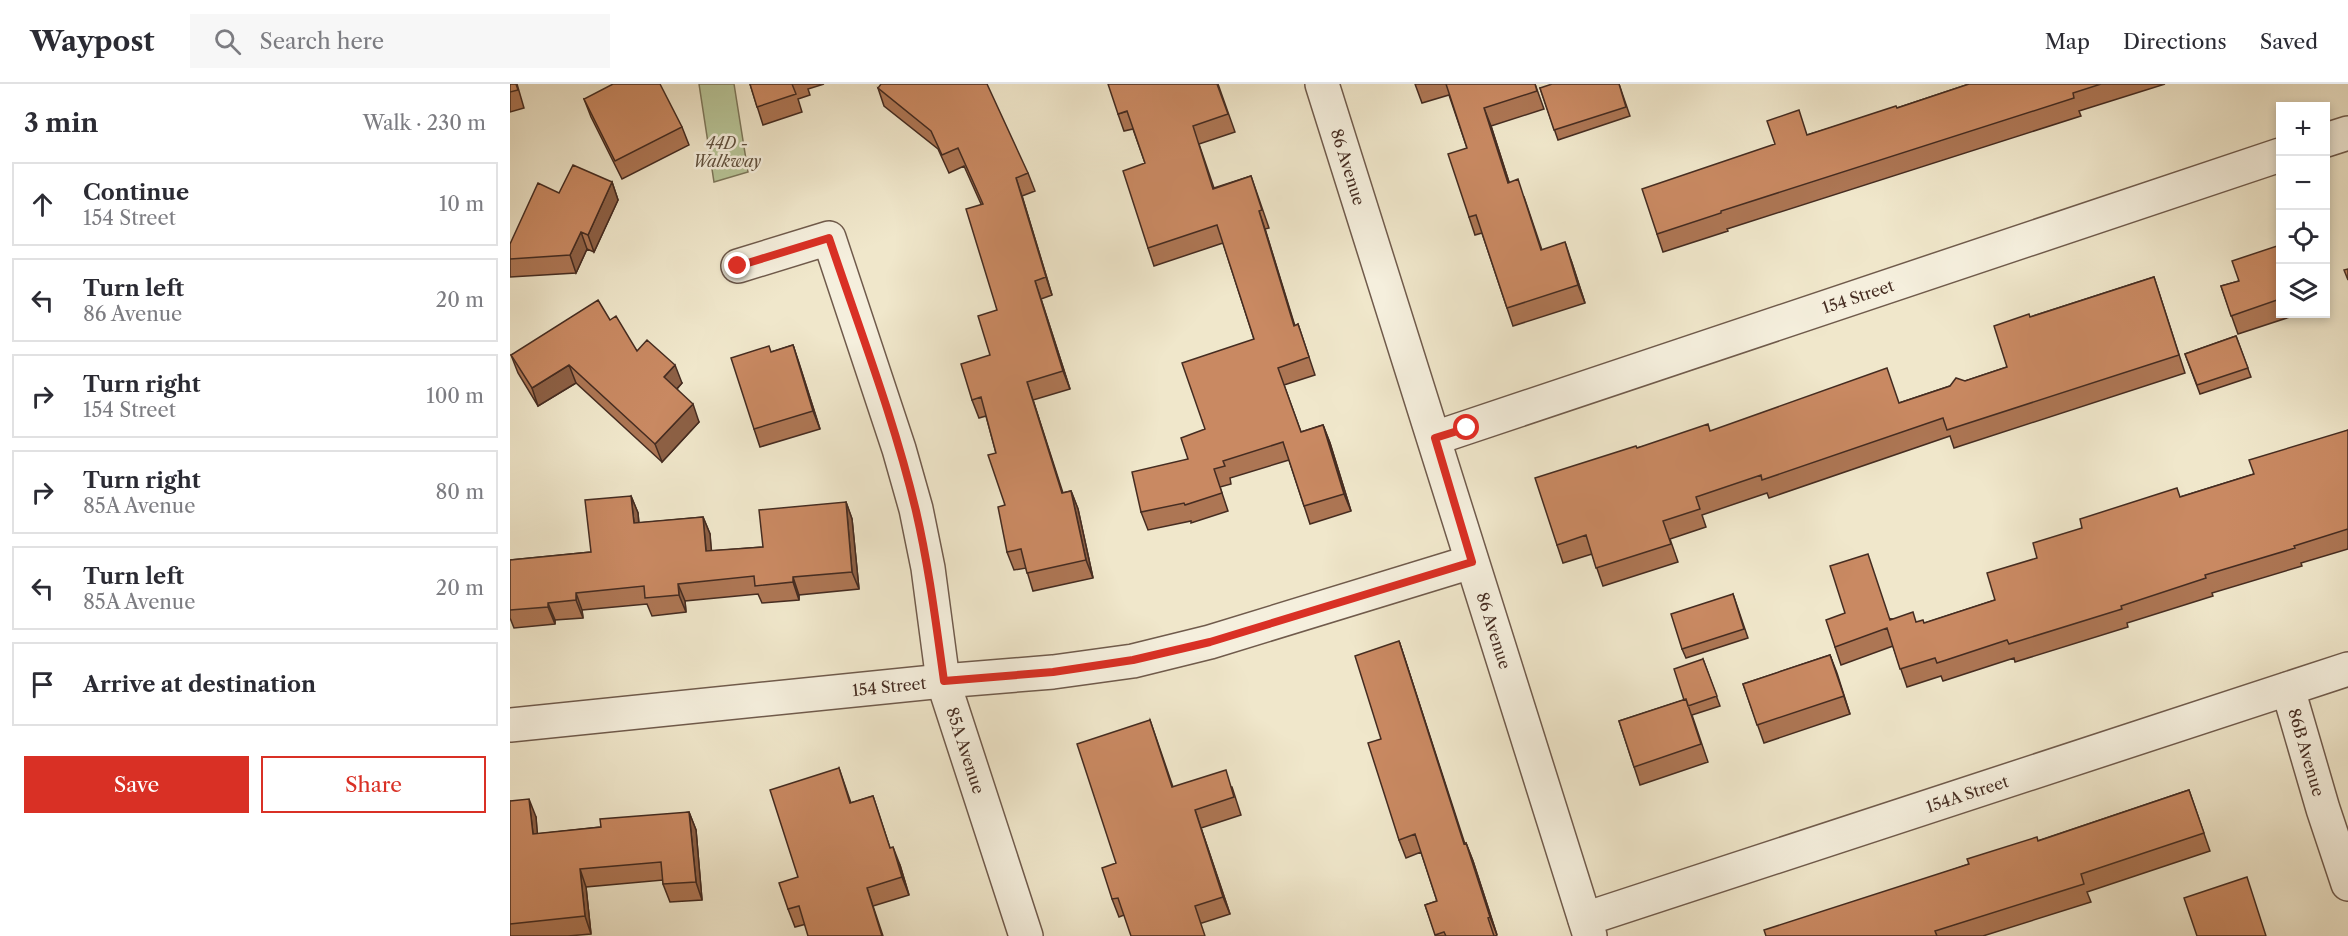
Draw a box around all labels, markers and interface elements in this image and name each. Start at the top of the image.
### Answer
search box [190,14,610,68]
text: Waypost [30,24,154,58]
icon: search [211,25,244,58]
text: Search here [259,28,384,55]
text: Map [2045,29,2090,54]
text: Directions [2123,29,2227,54]
text: Saved [2260,29,2318,54]
map controls [2276,102,2330,318]
button: + [2276,102,2330,156]
text: 3 min [24,107,98,139]
text: Walk · 230 m [363,111,486,135]
street label: 86 Avenue [1327,126,1370,208]
park label: 44D - Walkway [693,133,761,171]
button: − [2276,156,2330,210]
text: Continue [83,179,189,206]
icon: ahead [26,188,59,221]
text: 10 m [439,192,484,216]
text: 154 Street [83,206,176,230]
button: locate [2276,210,2330,264]
route end [724,252,750,278]
button: layers [2276,264,2330,318]
text: Turn left [83,275,184,302]
street label: 154 Street [1819,275,1897,318]
icon: left [26,284,59,317]
text: 20 m [436,288,484,312]
text: 86 Avenue [83,302,182,326]
text: Turn right [83,371,201,398]
icon: right [26,380,59,413]
text: 100 m [426,384,484,408]
text: 154 Street [83,398,176,422]
route start [1453,414,1479,440]
text: Turn right [83,467,201,494]
icon: right [26,476,59,509]
text: 80 m [436,480,484,504]
text: 85A Avenue [83,494,195,518]
text: Turn left [83,563,184,590]
icon: left [26,572,59,605]
text: 20 m [436,576,484,600]
text: 85A Avenue [83,590,195,614]
street label: 86 Avenue [1472,590,1515,672]
icon: arrive [26,668,59,701]
text: Arrive at destination [83,671,316,698]
street label: 154 Street [851,673,927,700]
street label: 85A Avenue [942,704,989,796]
street label: 86B Avenue [2284,706,2329,799]
button: Save [24,756,249,813]
button: Share [261,756,486,813]
street label: 154A Street [1923,771,2011,817]

